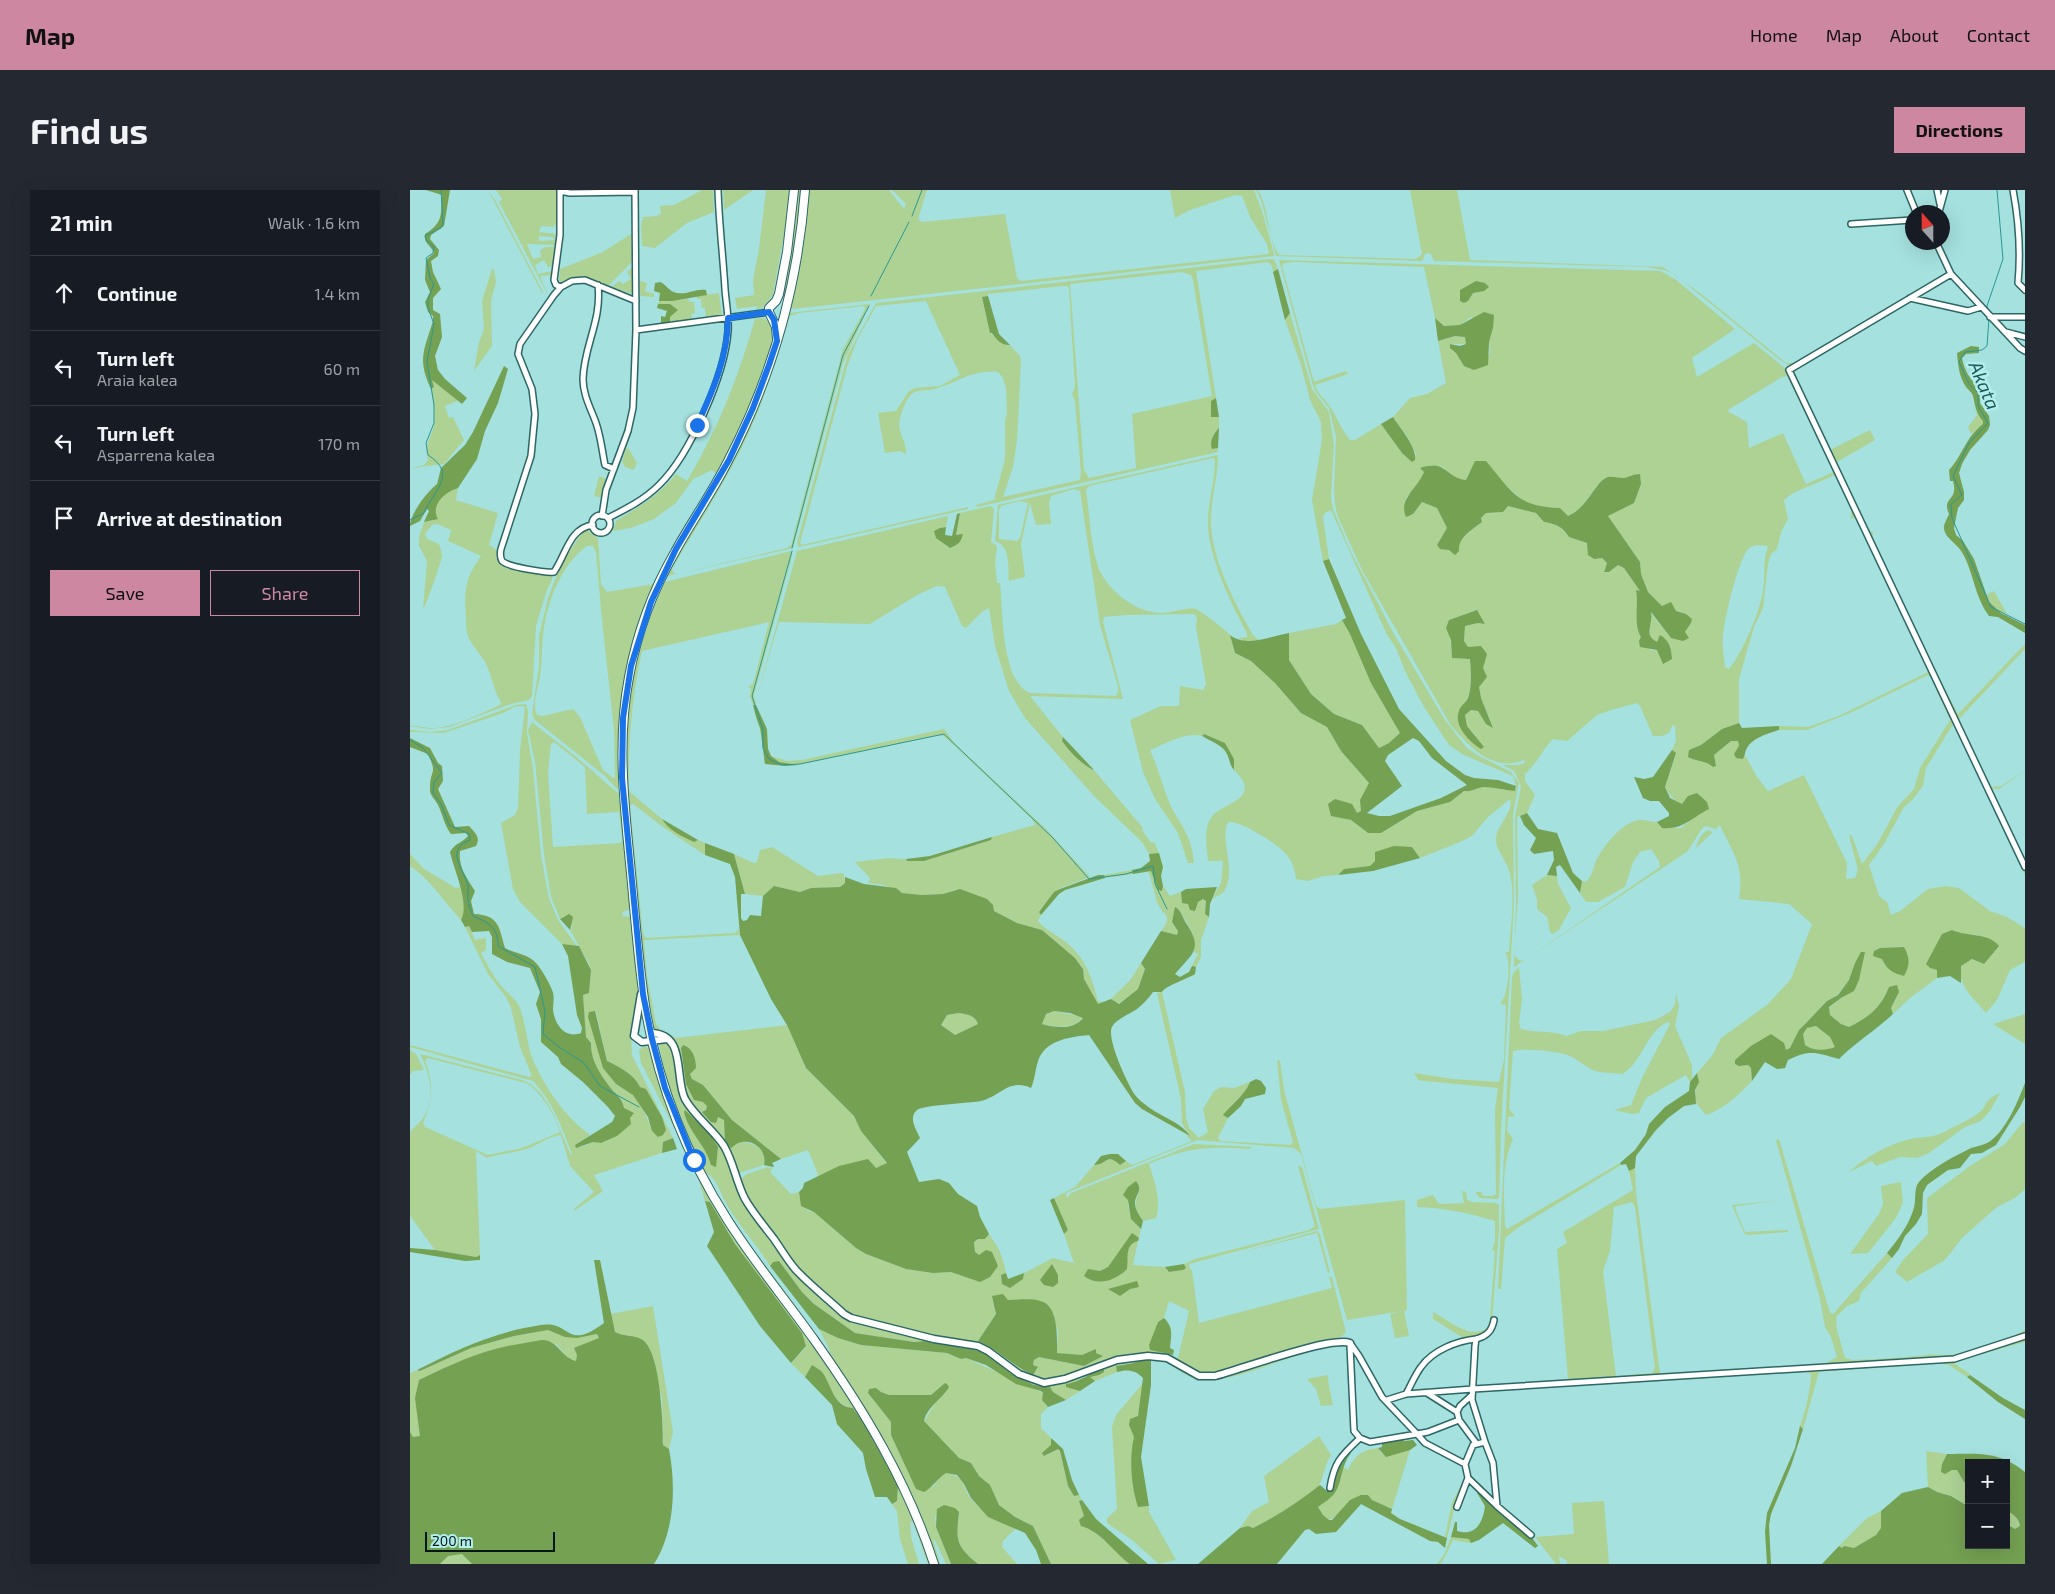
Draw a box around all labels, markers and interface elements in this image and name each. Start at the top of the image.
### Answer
text: Map [25,21,75,50]
text: Home [1750,24,1798,46]
text: Map [1826,24,1862,46]
text: About [1890,24,1939,46]
text: Contact [1967,24,2030,46]
button: Directions [1894,107,2025,153]
text: Find us [30,109,148,151]
north arrow [1905,205,1950,250]
text: 21 min [50,210,113,235]
text: Walk · 1.6 km [268,213,360,232]
icon: ahead [50,279,78,307]
text: Continue [97,282,177,305]
text: 1.4 km [315,284,360,303]
text: Turn left [97,347,174,370]
icon: left [50,354,78,382]
water label: Akata [1964,356,2005,413]
text: 60 m [324,359,360,378]
text: Araia kalea [97,370,178,389]
route end [686,414,709,437]
text: Turn left [97,422,174,445]
icon: left [50,429,78,457]
text: 170 m [318,434,360,453]
text: Asparrena kalea [97,445,215,464]
icon: arrive [50,504,78,532]
text: Arrive at destination [97,507,282,530]
button: Save [50,570,200,616]
button: Share [210,570,360,616]
route start [683,1149,706,1172]
map controls [1965,1459,2010,1549]
button: + [1965,1459,2010,1504]
button: − [1965,1504,2010,1549]
scale bar [425,1529,555,1552]
text: 200 m [432,1532,472,1549]

